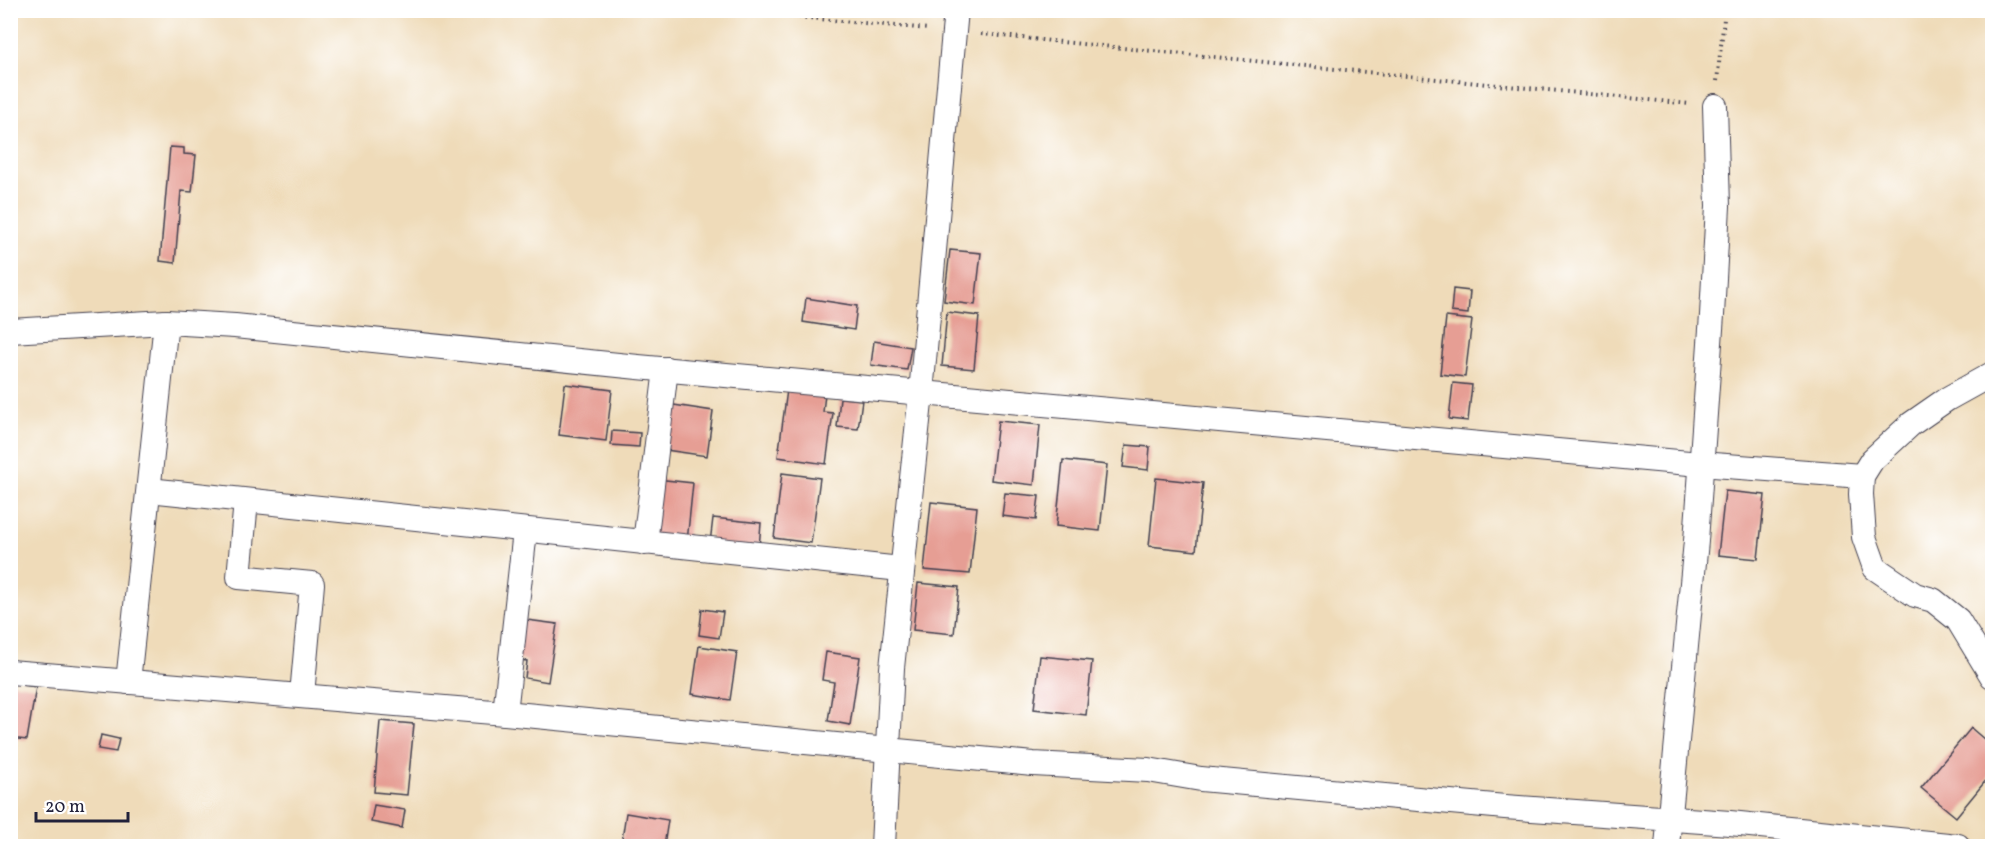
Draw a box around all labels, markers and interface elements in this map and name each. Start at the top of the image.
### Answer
scale bar [36,785,128,823]
text: 20 m [45,795,85,820]

